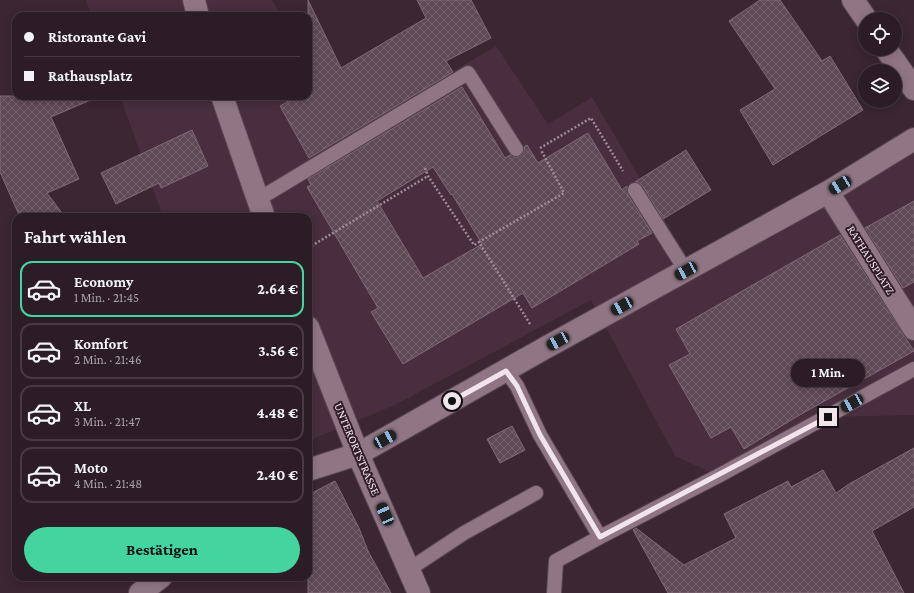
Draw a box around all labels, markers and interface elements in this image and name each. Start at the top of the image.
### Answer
map controls [858,12,902,108]
button: locate [858,12,902,56]
text: Ristorante Gavi [48,29,146,45]
button: layers [858,64,902,108]
text: Rathausplatz [48,68,132,84]
car [827,174,853,196]
street label: RATHAUSPLATZ [844,223,898,297]
text: Fahrt wählen [24,227,126,247]
car [673,260,699,282]
icon: car [26,271,62,307]
text: Economy [74,274,133,290]
text: 2.64 € [257,281,298,297]
text: 1 Min. · 21:45 [74,290,139,305]
car [609,295,635,317]
car [545,330,571,352]
icon: car [26,333,62,369]
text: Komfort [74,336,128,352]
text: 3.56 € [258,343,298,359]
text: 2 Min. · 21:46 [74,352,142,367]
callout: 1 Min. [791,359,865,387]
text: 1 Min. [811,365,845,380]
route start [443,392,461,410]
car [839,392,865,414]
icon: car [26,395,62,431]
text: XL [74,398,91,414]
street label: UNTERORTSTRASSE [331,401,383,498]
text: 4.48 € [256,405,298,421]
route end [819,408,837,426]
text: 3 Min. · 21:47 [74,414,141,429]
car [372,428,398,450]
icon: car [26,457,62,493]
text: Moto [74,460,108,476]
text: 2.40 € [256,467,298,483]
text: 4 Min. · 21:48 [74,476,142,491]
car [375,501,395,527]
button: Bestätigen [24,527,300,573]

